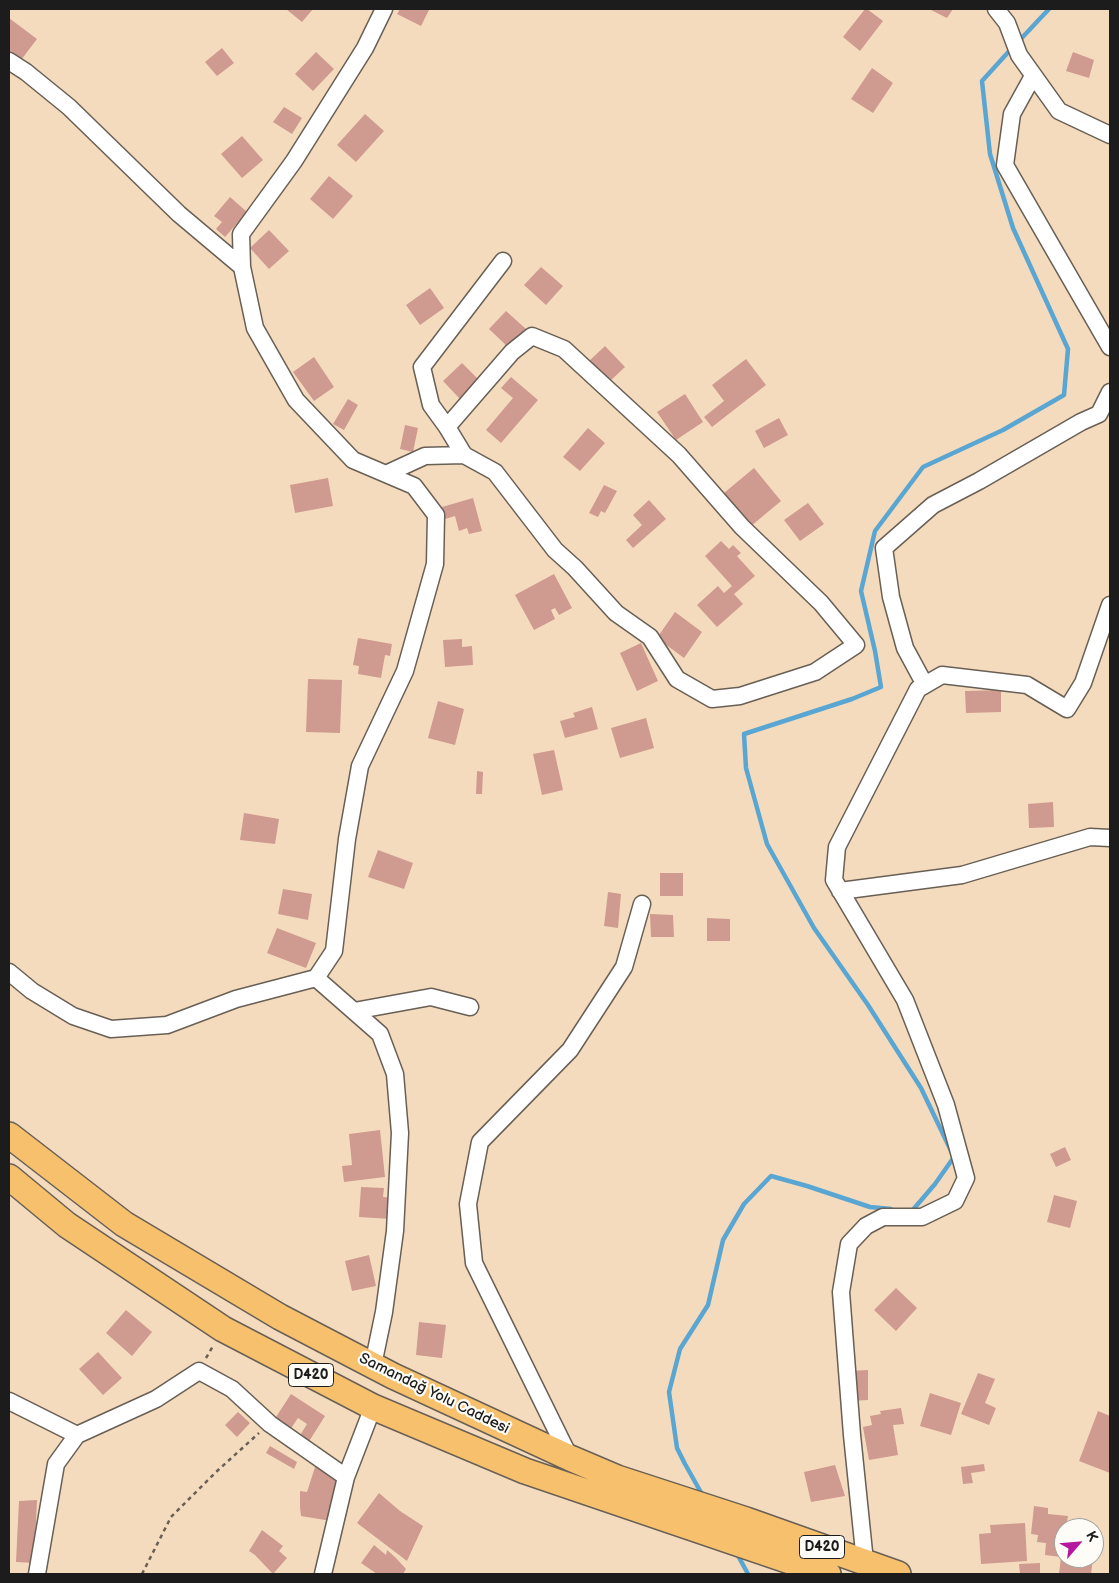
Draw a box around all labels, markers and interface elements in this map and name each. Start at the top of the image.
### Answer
street label: Samandağ Yolu Caddesi [356,1350,512,1438]
road number: D420 [288,1364,334,1386]
north arrow [1054,1518,1104,1568]
text: K [1082,1528,1102,1545]
road number: D420 [800,1535,844,1558]

